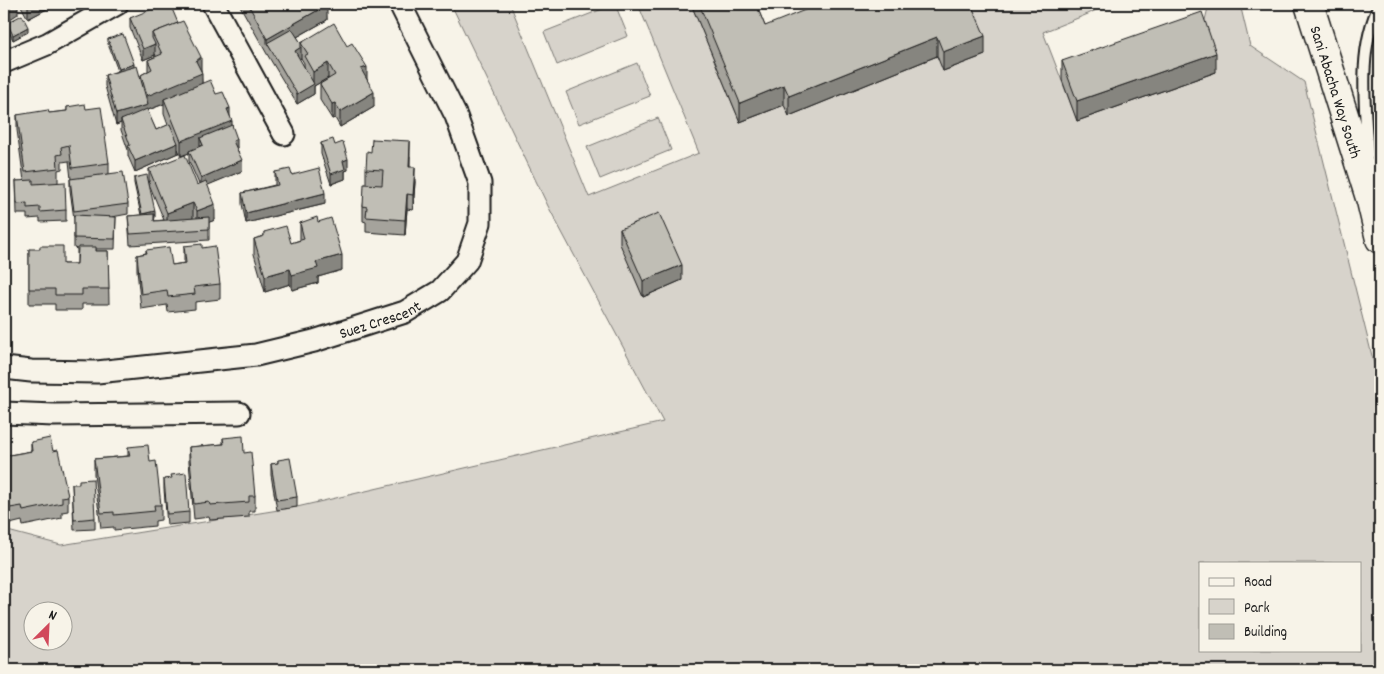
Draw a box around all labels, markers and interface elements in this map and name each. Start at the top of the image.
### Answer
street label: Sani Abacha Way South [1303,23,1366,162]
street label: Suez Crescent [337,296,426,346]
legend [1199,562,1362,652]
text: Road [1244,572,1272,594]
text: Park [1244,598,1270,620]
north arrow [22,602,72,652]
text: N [45,605,60,627]
text: Building [1244,622,1287,644]

